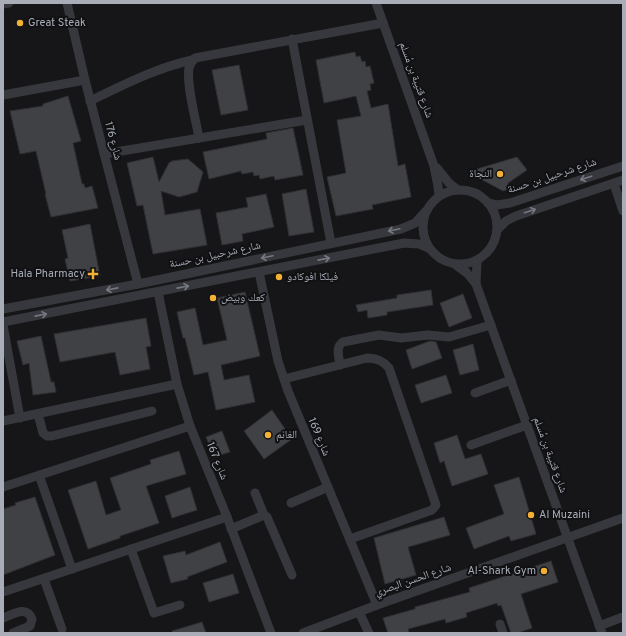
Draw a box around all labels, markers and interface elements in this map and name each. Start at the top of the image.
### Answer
place label: Great Steak [28,16,86,30]
marker: Great Steak [15,18,25,28]
street label: شارع قتيبة بن مُسلم [396,40,436,120]
street label: شارع 176 [101,120,125,162]
street label: شارع شرحبيل بن حسنة [506,155,598,197]
place label: النجاة [469,167,492,181]
marker: النجاة [495,169,505,179]
one-way arrow [580,175,593,182]
one-way arrow [524,207,536,215]
one-way arrow [388,227,401,235]
street label: شارع شرحبيل بن حسنة [168,238,262,272]
one-way arrow [260,253,273,261]
one-way arrow [317,254,330,262]
place label: Hala Pharmacy [11,267,85,281]
marker: Hala Pharmacy [88,269,98,279]
place label: فيلكا افوكادو [287,270,339,284]
marker: فيلكا افوكادو [274,272,284,282]
one-way arrow [176,283,189,291]
one-way arrow [106,285,119,293]
place label: كعك وبيض [221,291,265,305]
marker: كعك وبيض [208,293,218,303]
one-way arrow [34,310,47,318]
street label: شارع قتيبة بن مُسلم [530,415,570,495]
street label: شارع 169 [305,416,333,458]
place label: الغانم [276,428,297,442]
marker: الغانم [263,430,273,440]
street label: شارع 167 [203,440,231,482]
place label: Al Muzaini [539,508,590,522]
marker: Al Muzaini [526,510,536,520]
street label: شارع الحسن البصري [373,560,453,600]
place label: Al-Shark Gym [467,564,536,578]
marker: Al-Shark Gym [539,566,549,576]

